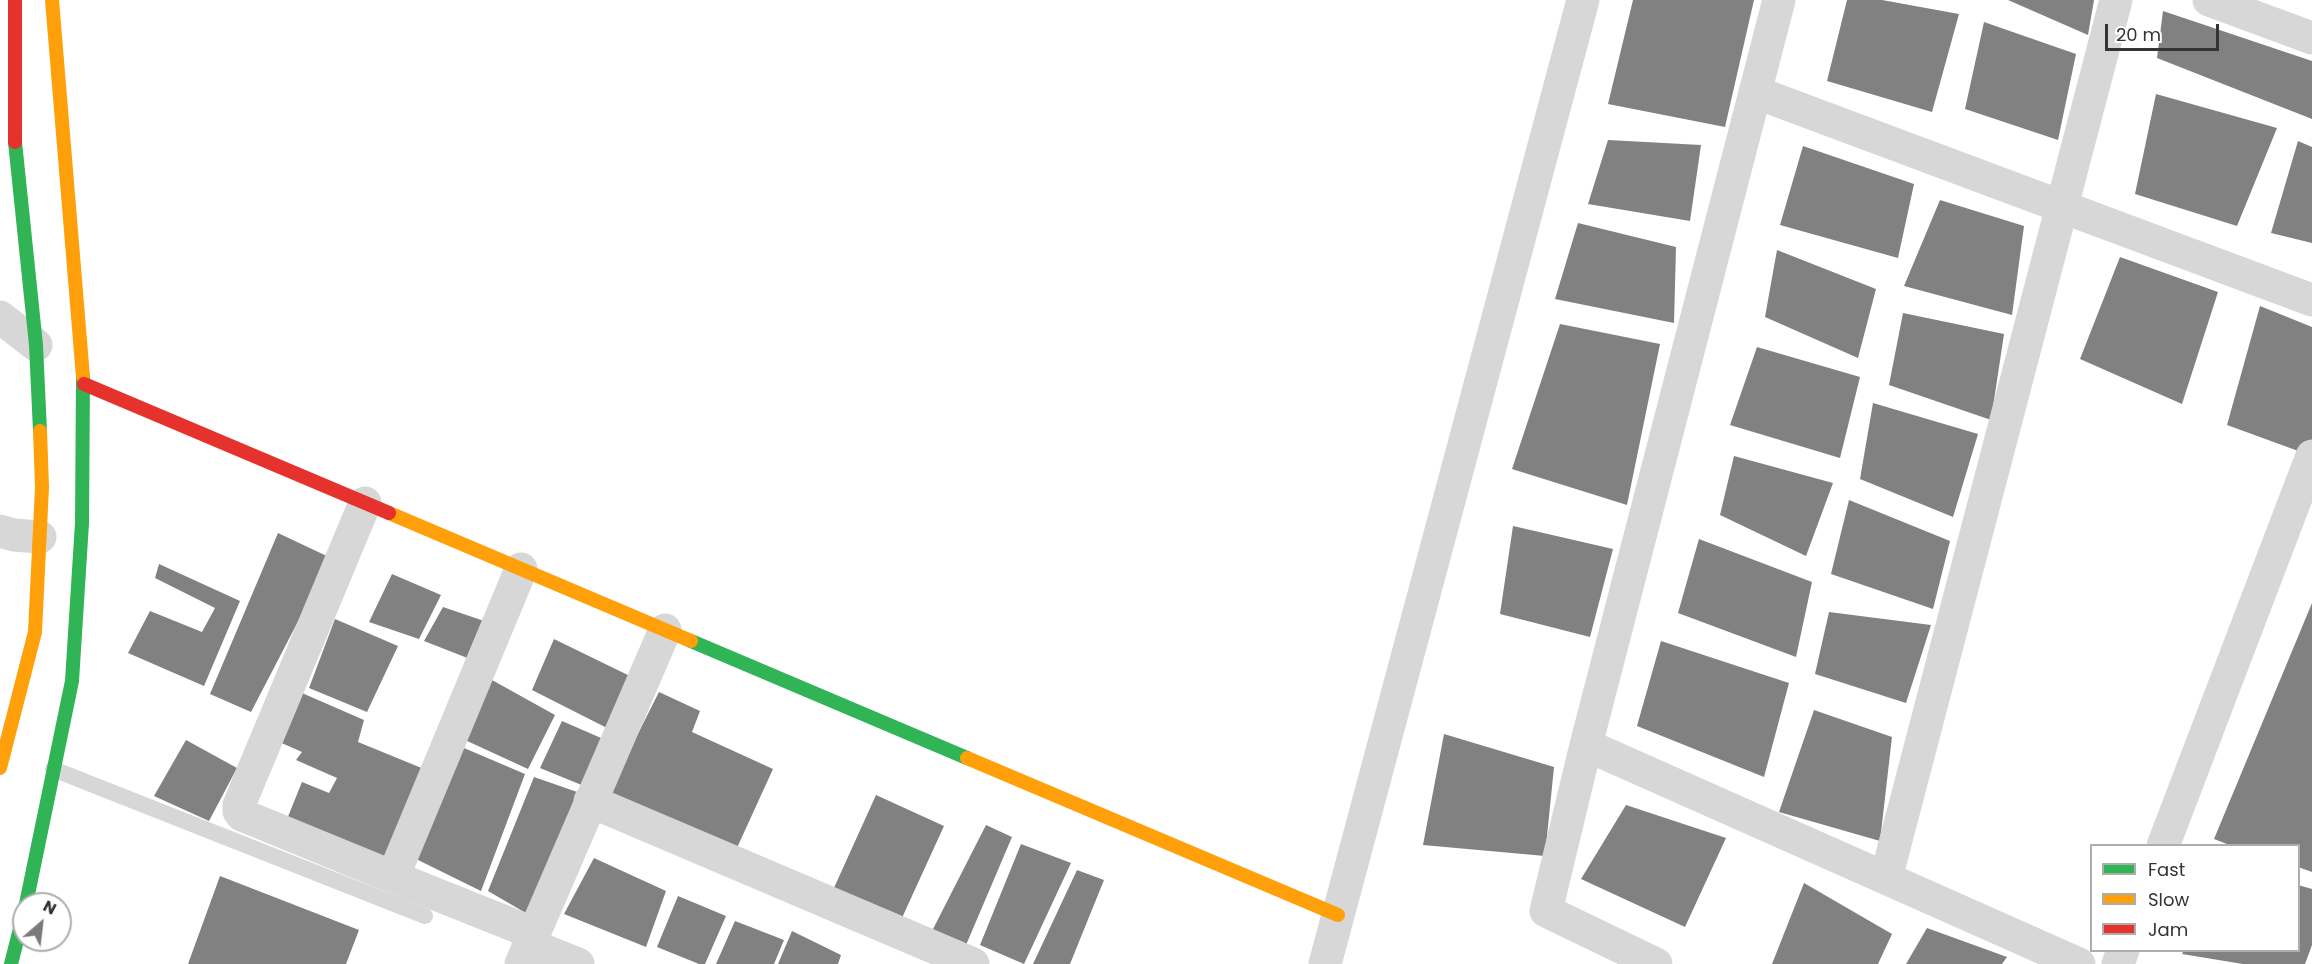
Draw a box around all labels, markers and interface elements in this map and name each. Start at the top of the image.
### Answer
scale bar [2108,12,2222,50]
text: 20 m [2116,22,2161,47]
legend [2090,844,2300,952]
text: Fast [2148,857,2185,882]
text: Slow [2148,887,2189,912]
north arrow [12,892,72,952]
text: N [39,894,60,920]
text: Jam [2148,917,2188,942]

